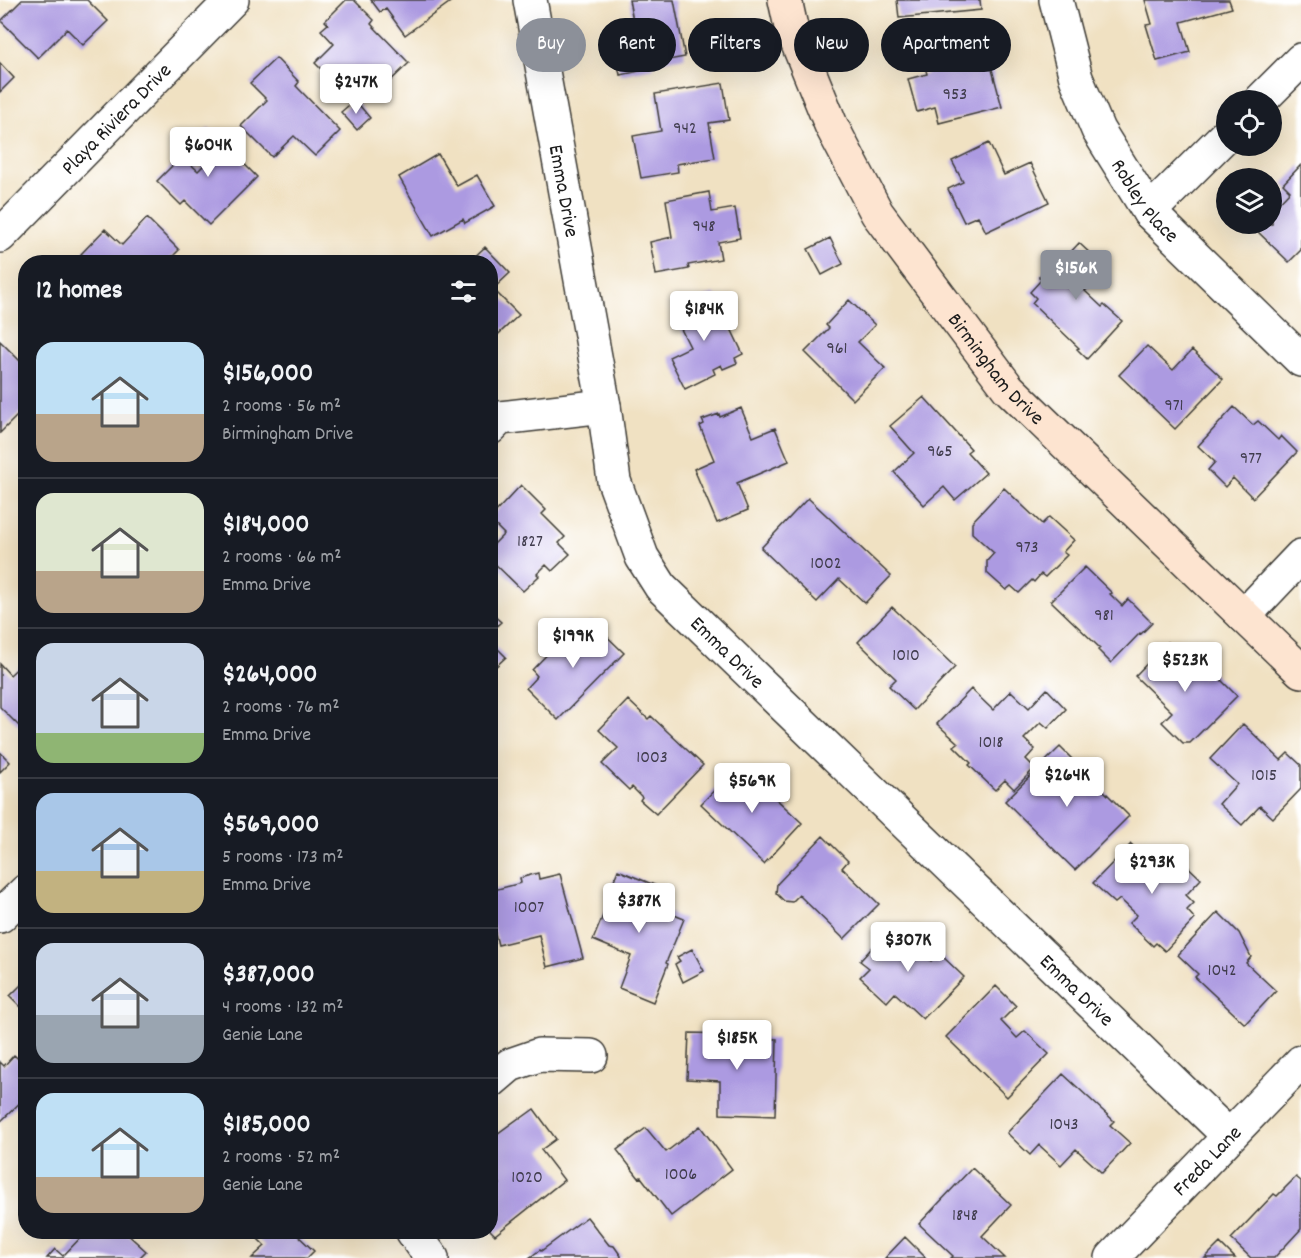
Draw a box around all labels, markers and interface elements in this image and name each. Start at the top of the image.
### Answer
chip: Buy [516,18,586,72]
chip: Rent [598,18,676,72]
chip: Filters [688,18,782,72]
chip: New [794,18,869,72]
chip: Apartment [881,18,1011,72]
street label: Playa Riviera Drive [56,58,180,183]
pin: $247K [314,64,398,115]
text: $247K [334,69,378,97]
house number: 953 [943,83,967,108]
map controls [1216,90,1282,234]
button: locate [1216,90,1282,156]
house number: 942 [673,117,697,142]
pin: $604K [166,127,250,178]
text: $604K [184,132,232,160]
street label: Emma Drive [539,143,585,240]
street label: Robley Place [1102,154,1184,251]
button: layers [1216,168,1282,234]
house number: 948 [693,215,715,240]
pin: $156K [1034,250,1118,301]
text: $156K [1055,255,1097,283]
text: 12 homes [36,273,123,310]
icon: filters [447,275,480,308]
pin: $184K [662,291,746,342]
text: $184K [684,296,724,324]
street label: Birmingham Drive [939,308,1050,433]
house number: 961 [826,337,848,362]
text: $156,000 [222,356,313,393]
icon: home [84,366,156,438]
text: 2 rooms · 56 m² [222,393,341,421]
house number: 971 [1164,394,1184,419]
text: Birmingham Drive [222,421,353,449]
house number: 965 [927,440,953,465]
house number: 977 [1240,447,1262,472]
text: $184,000 [222,507,310,544]
icon: home [84,517,156,589]
house number: 1827 [517,530,543,555]
house number: 973 [1015,536,1039,561]
text: 2 rooms · 66 m² [222,544,342,572]
house number: 1002 [810,552,842,577]
text: Emma Drive [222,572,311,600]
house number: 981 [1094,604,1114,629]
street label: Emma Drive [682,611,770,697]
pin: $199K [531,618,615,669]
text: $199K [552,623,594,651]
pin: $523K [1143,642,1227,693]
house number: 1010 [892,644,920,669]
text: $523K [1162,647,1208,675]
text: $264,000 [222,657,318,694]
icon: home [84,667,156,739]
text: 2 rooms · 76 m² [222,694,340,722]
text: Emma Drive [222,722,311,750]
house number: 1018 [979,731,1003,756]
house number: 1003 [636,746,668,771]
pin: $264K [1025,757,1109,808]
text: $264K [1044,762,1090,790]
pin: $569K [710,763,794,814]
house number: 1015 [1251,764,1277,789]
text: $569K [728,768,776,796]
text: $569,000 [222,807,319,844]
icon: home [84,817,156,889]
text: 5 rooms · 173 m² [222,844,343,872]
pin: $293K [1110,844,1194,895]
text: $293K [1129,849,1175,877]
text: Emma Drive [222,872,311,900]
pin: $387K [597,883,681,934]
text: $387K [617,888,661,916]
house number: 1007 [514,896,544,921]
pin: $307K [866,922,950,973]
text: $307K [885,927,931,955]
street label: Emma Drive [1031,948,1119,1035]
text: $387,000 [222,957,315,994]
house number: 1042 [1207,959,1237,984]
icon: home [84,967,156,1039]
text: 4 rooms · 132 m² [222,994,344,1022]
pin: $185K [695,1020,779,1071]
text: Genie Lane [222,1022,303,1050]
text: $185K [716,1025,758,1053]
text: $185,000 [222,1107,311,1144]
house number: 1043 [1049,1113,1079,1138]
icon: home [84,1117,156,1189]
street label: Freda Lane [1167,1120,1250,1204]
text: 2 rooms · 52 m² [222,1144,340,1172]
house number: 1006 [665,1163,697,1188]
house number: 1020 [511,1166,543,1191]
text: Genie Lane [222,1172,303,1200]
house number: 1848 [952,1204,978,1229]

